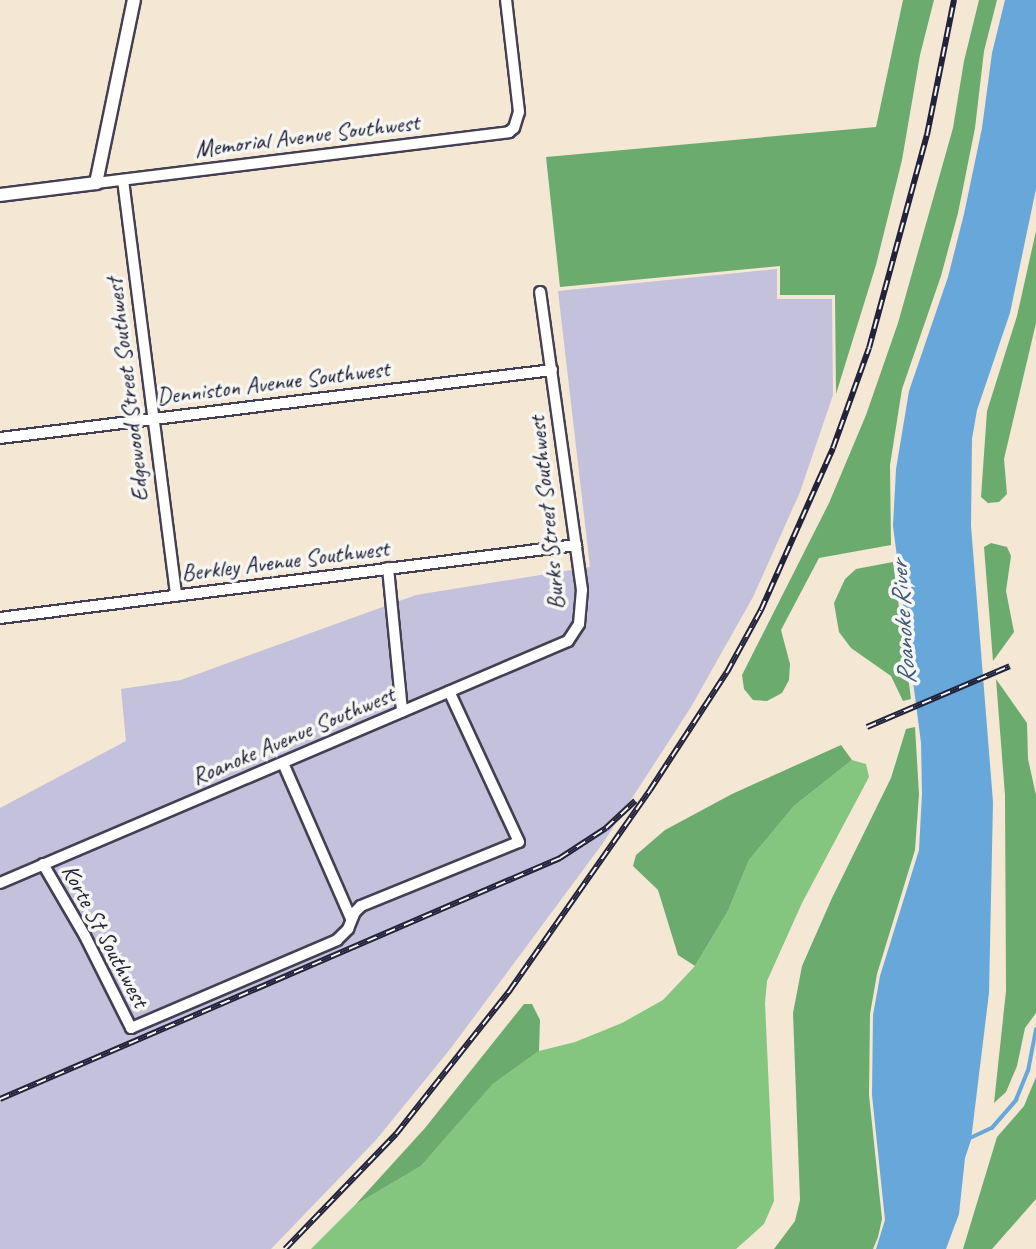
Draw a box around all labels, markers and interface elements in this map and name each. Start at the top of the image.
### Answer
street label: Memorial Avenue Southwest [193,108,421,164]
street label: Edgewood Street Southwest [100,277,156,503]
street label: Denniston Avenue Southwest [155,354,391,412]
street label: Burks Street Southwest [522,415,572,611]
street label: Berkley Avenue Southwest [180,534,390,588]
water label: Roanoke River [883,560,923,686]
street label: Roanoke Avenue Southwest [187,680,399,792]
street label: Korte St Southwest [55,859,155,1013]

